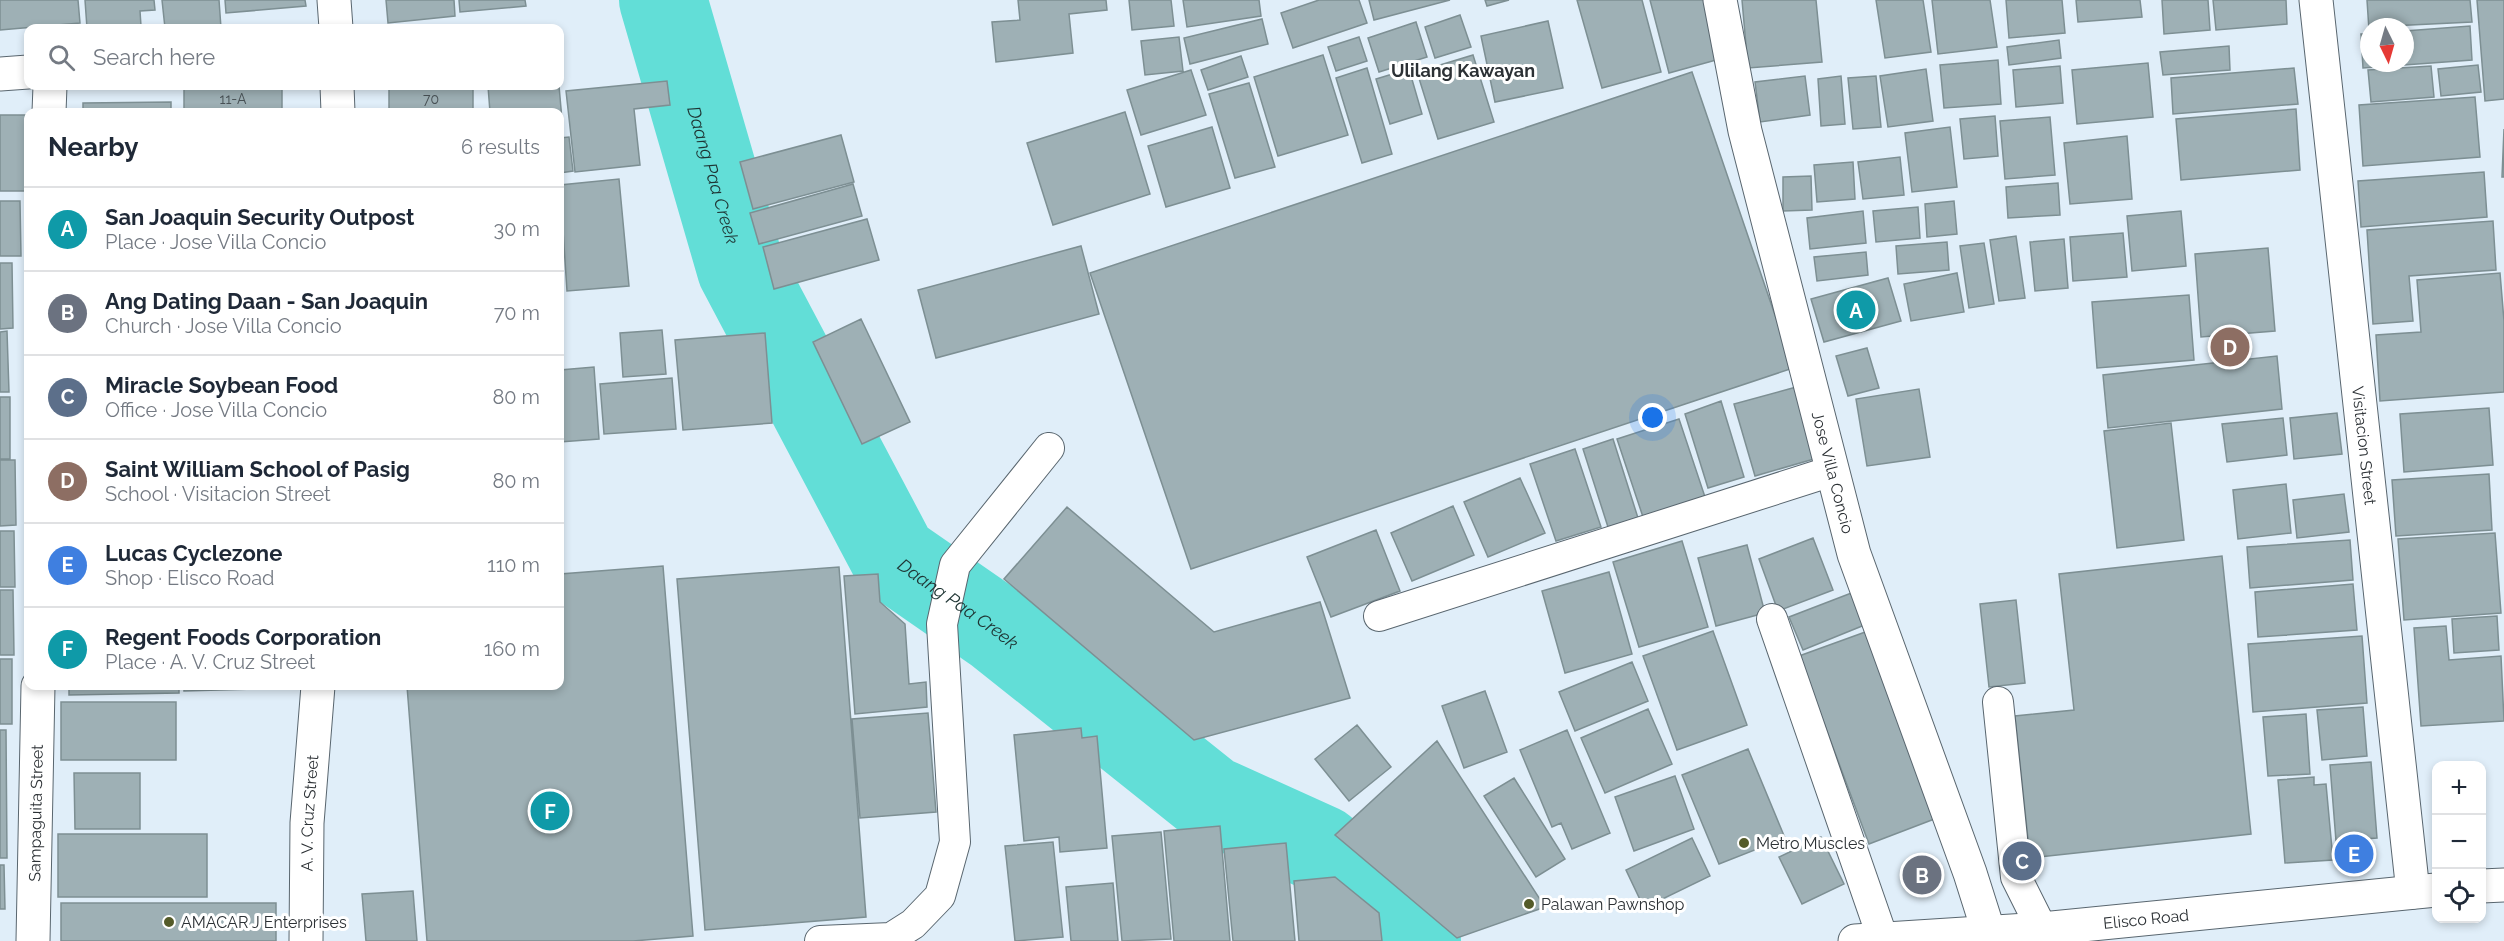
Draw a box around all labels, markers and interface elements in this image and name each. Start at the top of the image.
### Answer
north arrow [2360,18,2414,72]
search box [24,24,564,90]
icon: search [45,41,78,74]
text: Search here [93,44,215,70]
district label: Ulilang Kawayan [1391,60,1535,81]
house number: 11-A [219,91,247,107]
house number: 70 [423,91,439,107]
water label: Daang Paa Creek [684,103,744,247]
text: Nearby [48,132,138,162]
text: 6 results [461,135,540,159]
text: San Joaquin Security Outpost [105,204,415,230]
text: A [61,217,74,241]
text: 30 m [494,217,540,241]
text: Place · Jose Villa Concio [105,230,326,254]
text: Ang Dating Daan - San Joaquin [105,288,428,314]
pin: A [1836,288,1876,332]
text: B [61,301,74,325]
text: 70 m [494,301,540,325]
text: Church · Jose Villa Concio [105,314,342,338]
pin: D [2210,324,2250,370]
text: Miracle Soybean Food [105,372,338,398]
text: C [61,385,74,409]
text: 80 m [492,385,540,409]
street label: Visitacion Street [2349,385,2380,506]
text: Office · Jose Villa Concio [105,398,327,422]
your location [1638,403,1667,432]
street label: Jose Villa Concio [1808,409,1858,536]
text: Saint William School of Pasig [105,456,410,482]
text: D [60,469,75,493]
text: 80 m [492,469,540,493]
text: School · Visitacion Street [105,482,331,506]
text: Lucas Cyclezone [105,540,282,566]
text: E [61,553,74,577]
text: 110 m [487,553,540,577]
water label: Daang Paa Creek [894,554,1023,653]
text: Shop · Elisco Road [105,566,275,590]
text: Regent Foods Corporation [105,624,381,650]
text: F [62,637,73,661]
text: 160 m [484,637,540,661]
text: Place · A. V. Cruz Street [105,650,316,674]
street label: Sampaguita Street [25,744,46,882]
street label: A. V. Cruz Street [297,753,322,871]
map controls [2432,761,2486,923]
button: + [2432,761,2486,815]
pin: F [530,788,570,834]
button: − [2432,815,2486,869]
pin: E [2334,832,2374,876]
place label: Metro Muscles [1756,834,1865,853]
marker: Metro Muscles [1737,836,1751,850]
pin: C [2002,838,2042,884]
pin: B [1902,852,1942,898]
button: locate [2432,869,2486,923]
place label: Palawan Pawnshop [1541,895,1685,914]
marker: Palawan Pawnshop [1522,897,1536,911]
street label: Elisco Road [2102,905,2190,932]
place label: AMACAR J Enterprises [181,913,347,932]
marker: AMACAR J Enterprises [162,915,176,929]

